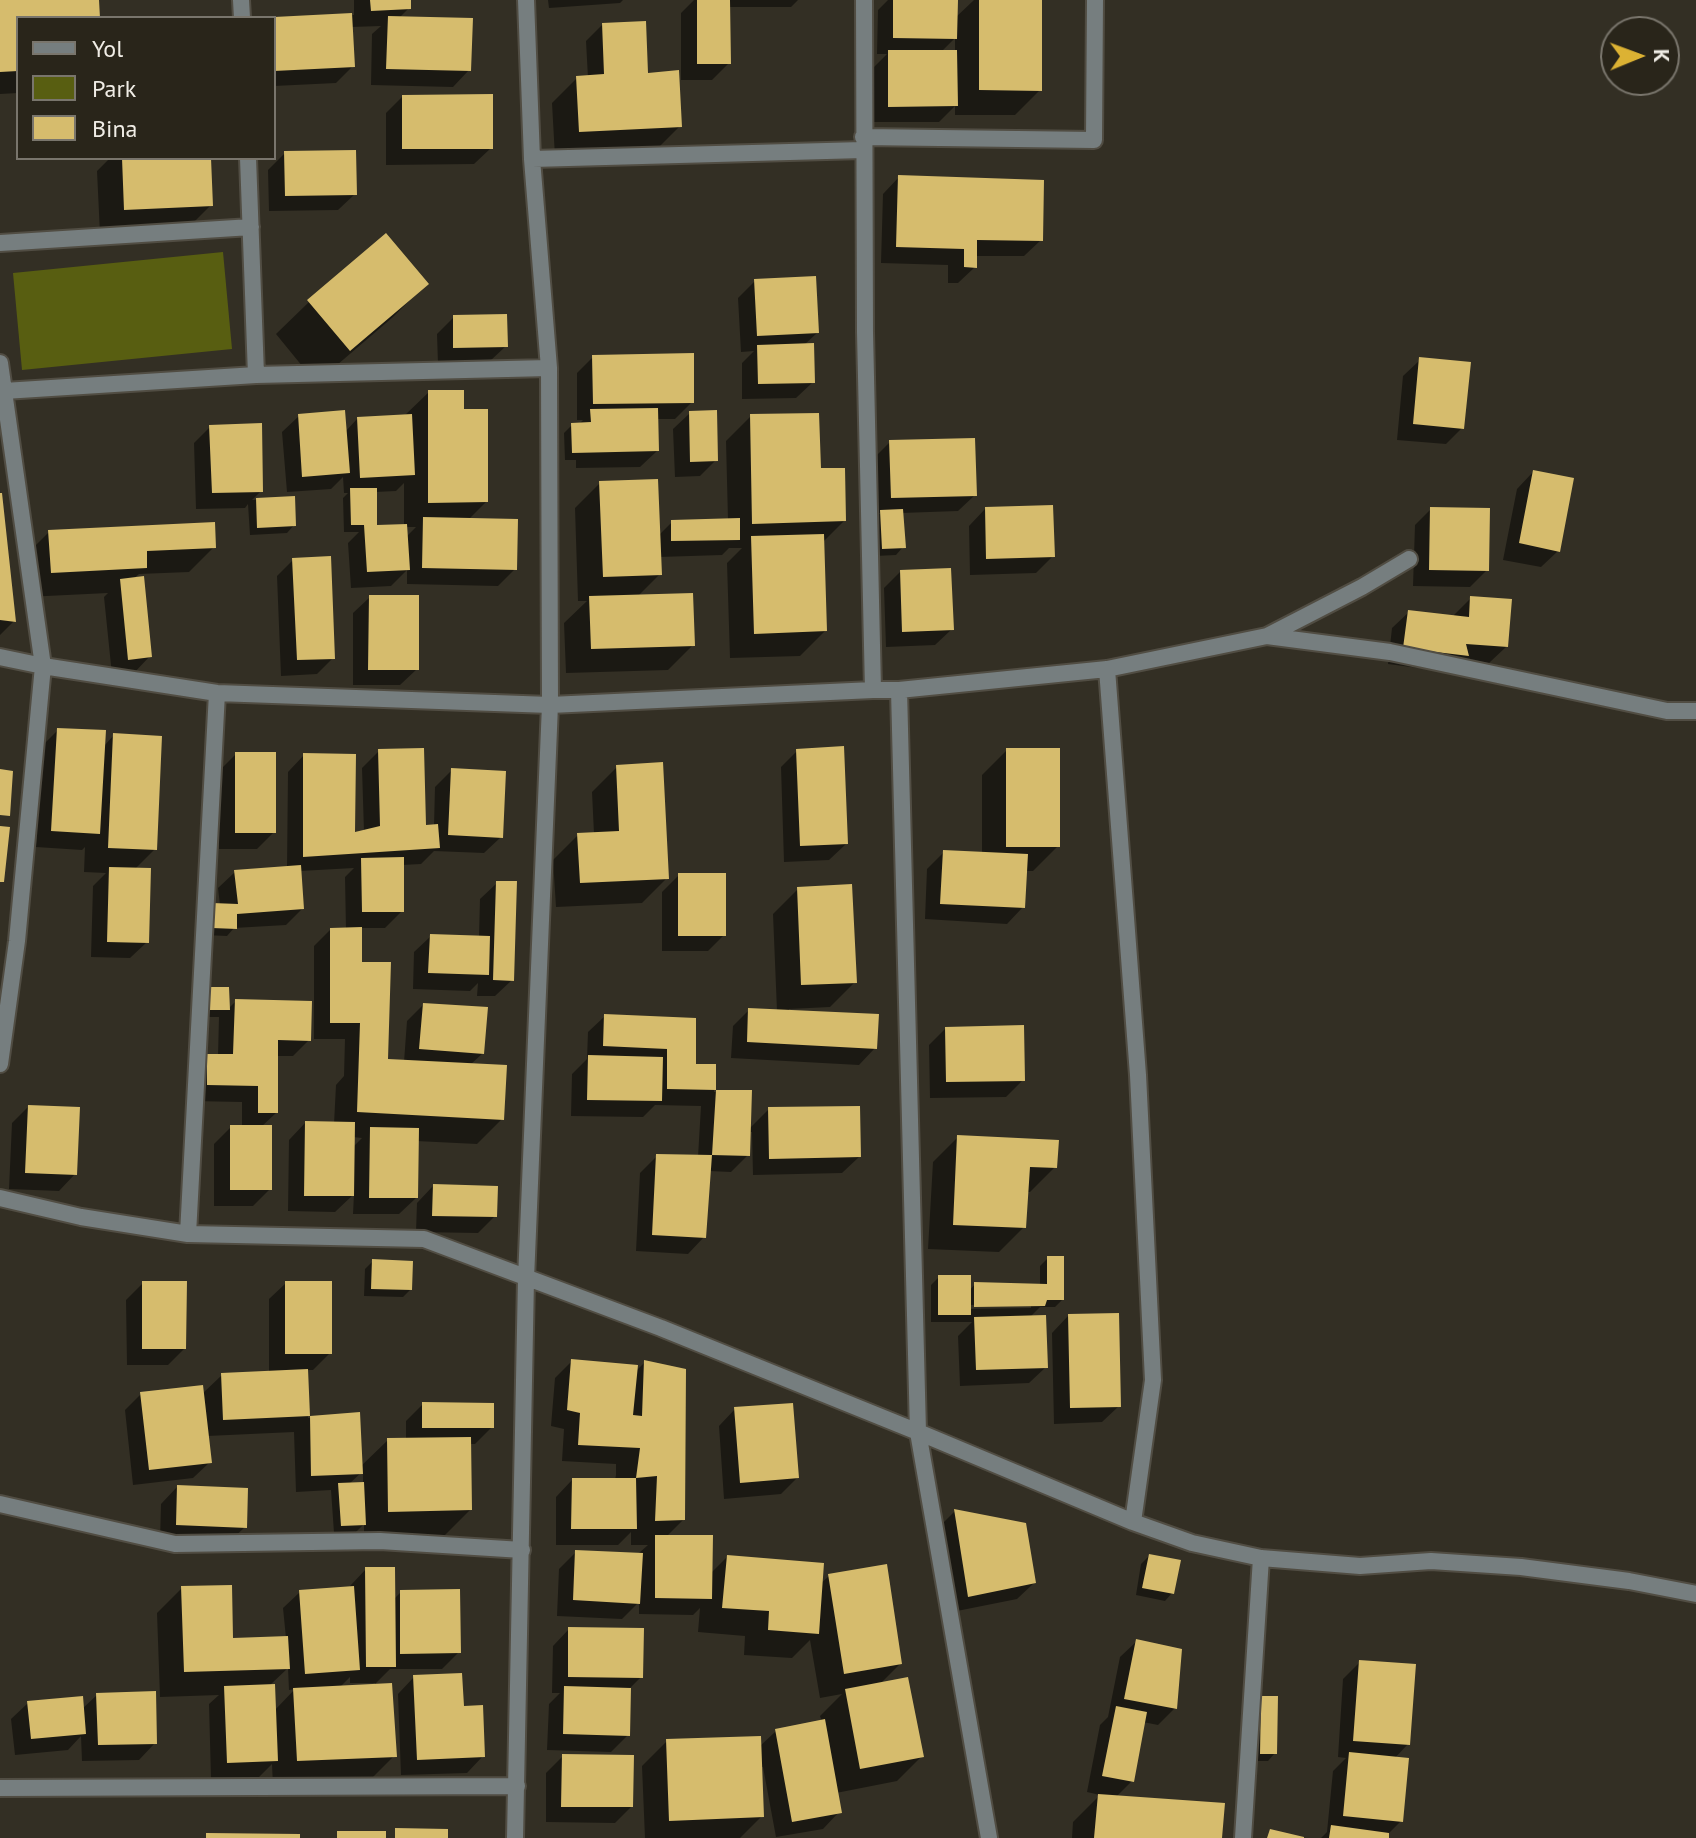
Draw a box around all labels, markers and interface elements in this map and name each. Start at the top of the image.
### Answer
legend [16,16,276,160]
north arrow [1600,16,1680,96]
text: Yol [92,33,123,64]
text: K [1648,49,1676,63]
text: Park [92,73,136,104]
text: Bina [92,113,137,144]

